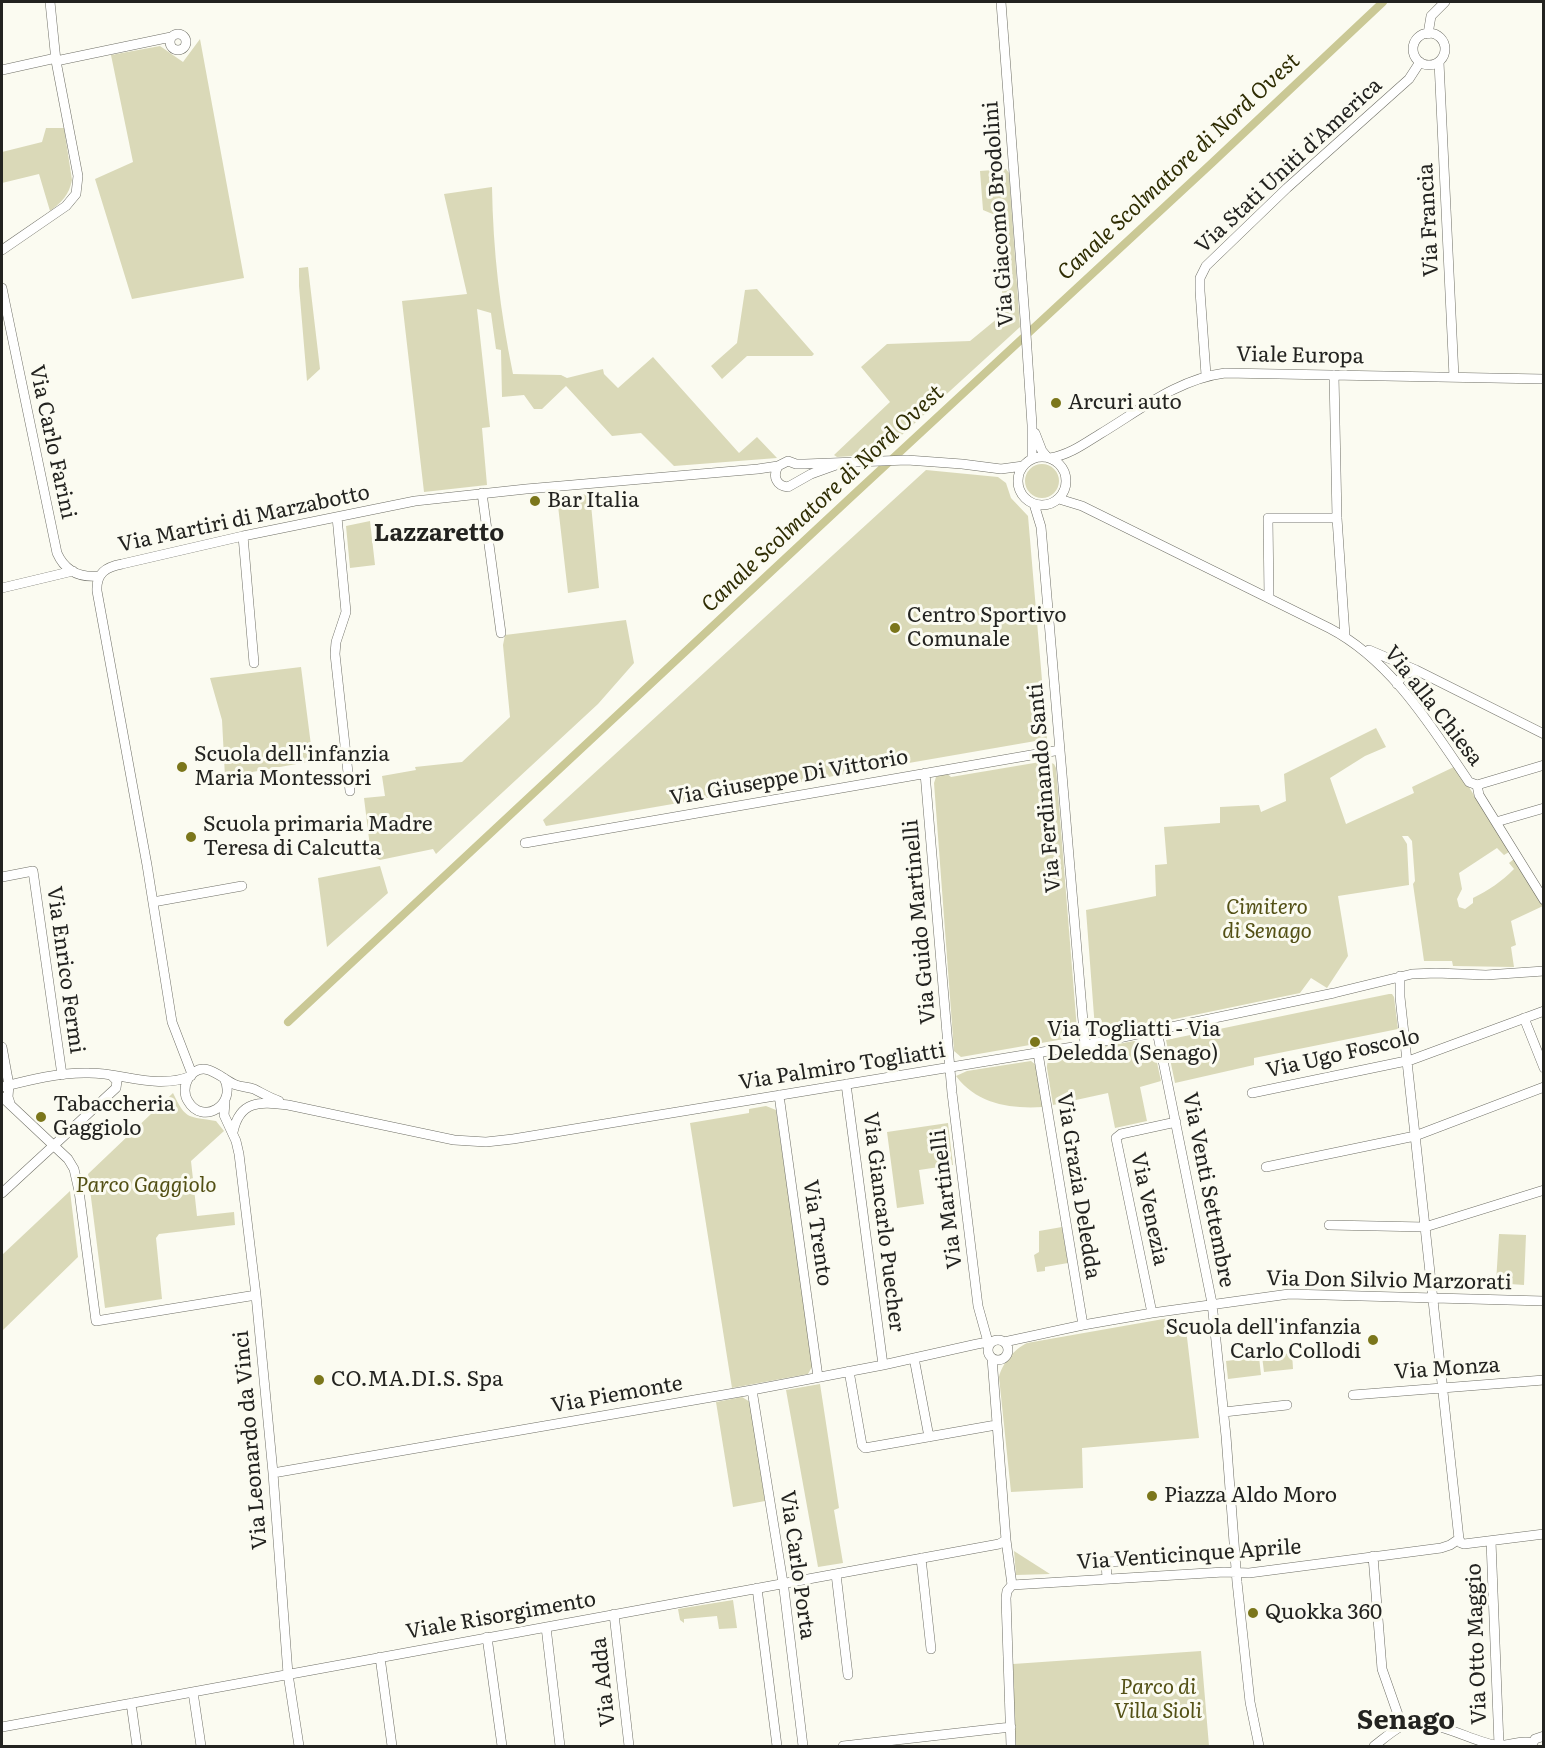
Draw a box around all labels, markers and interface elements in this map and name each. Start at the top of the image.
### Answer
water label: Canale Scolmatore di Nord Ovest [1052,48,1306,286]
street label: Via Stati Uniti d'America [1191,73,1387,259]
street label: Via Giacomo Brodolini [979,100,1019,328]
street label: Via Francia [1413,163,1445,277]
street label: Viale Europa [1236,342,1364,370]
street label: Via Carlo Farini [23,363,81,521]
water label: Canale Scolmatore di Nord Ovest [696,380,950,618]
place label: Arcuri auto [1068,390,1182,416]
marker: Arcuri auto [1049,396,1063,410]
street label: Via Martiri di Marzabotto [116,480,372,558]
place label: Bar Italia [547,488,639,514]
marker: Bar Italia [528,494,542,508]
district label: Lazzaretto [374,520,504,548]
place label: Centro Sportivo Comunale [907,603,1067,653]
marker: Centro Sportivo Comunale [888,621,902,635]
street label: Via alla Chiesa [1378,641,1488,771]
street label: Via Ferdinando Santi [1023,682,1067,894]
place label: Scuola dell'infanzia Maria Montessori [194,742,389,792]
street label: Via Giuseppe Di Vittorio [668,745,910,811]
marker: Scuola dell'infanzia Maria Montessori [175,760,189,774]
place label: Scuola primaria Madre Teresa di Calcutta [203,812,433,862]
street label: Via Guido Martinelli [898,819,942,1025]
marker: Scuola primaria Madre Teresa di Calcutta [184,830,198,844]
street label: Via Enrico Fermi [41,885,89,1055]
park label: Cimitero di Senago [1222,895,1312,945]
place label: Via Togliatti - Via Deledda (Senago) [1047,1017,1221,1067]
street label: Via Ugo Foscolo [1264,1024,1422,1084]
marker: Via Togliatti - Via Deledda (Senago) [1028,1035,1042,1049]
street label: Via Palmiro Togliatti [737,1038,947,1096]
street label: Via Venti Settembre [1177,1090,1239,1290]
street label: Via Grazia Deledda [1051,1091,1105,1281]
place label: Tabaccheria Gaggiolo [53,1092,175,1142]
marker: Tabaccheria Gaggiolo [34,1110,48,1124]
street label: Via Giancarlo Puecher [857,1111,909,1333]
street label: Via Martinelli [926,1128,968,1270]
street label: Via Venezia [1125,1150,1173,1268]
park label: Parco Gaggiolo [75,1173,217,1199]
street label: Via Trento [797,1178,837,1288]
street label: Via Don Silvio Marzorati [1266,1266,1512,1296]
place label: Scuola dell'infanzia Carlo Collodi [1166,1315,1361,1365]
street label: Via Leonardo da Vinci [229,1329,273,1551]
marker: Scuola dell'infanzia Carlo Collodi [1366,1333,1380,1347]
street label: Via Monza [1393,1353,1501,1385]
place label: CO.MA.DI.S. Spa [331,1367,503,1393]
street label: Via Piemonte [549,1371,685,1419]
marker: CO.MA.DI.S. Spa [312,1373,326,1387]
place label: Piazza Aldo Moro [1164,1483,1337,1509]
street label: Via Carlo Porta [774,1489,820,1641]
marker: Piazza Aldo Moro [1145,1489,1159,1503]
street label: Via Venticinque Aprile [1076,1535,1302,1575]
street label: Via Otto Maggio [1462,1563,1492,1725]
street label: Viale Risorgimento [404,1587,598,1645]
place label: Quokka 360 [1265,1600,1382,1626]
marker: Quokka 360 [1246,1606,1260,1620]
street label: Via Adda [587,1636,621,1728]
park label: Parco di Villa Sioli [1114,1675,1202,1725]
district label: Senago [1357,1705,1455,1737]

